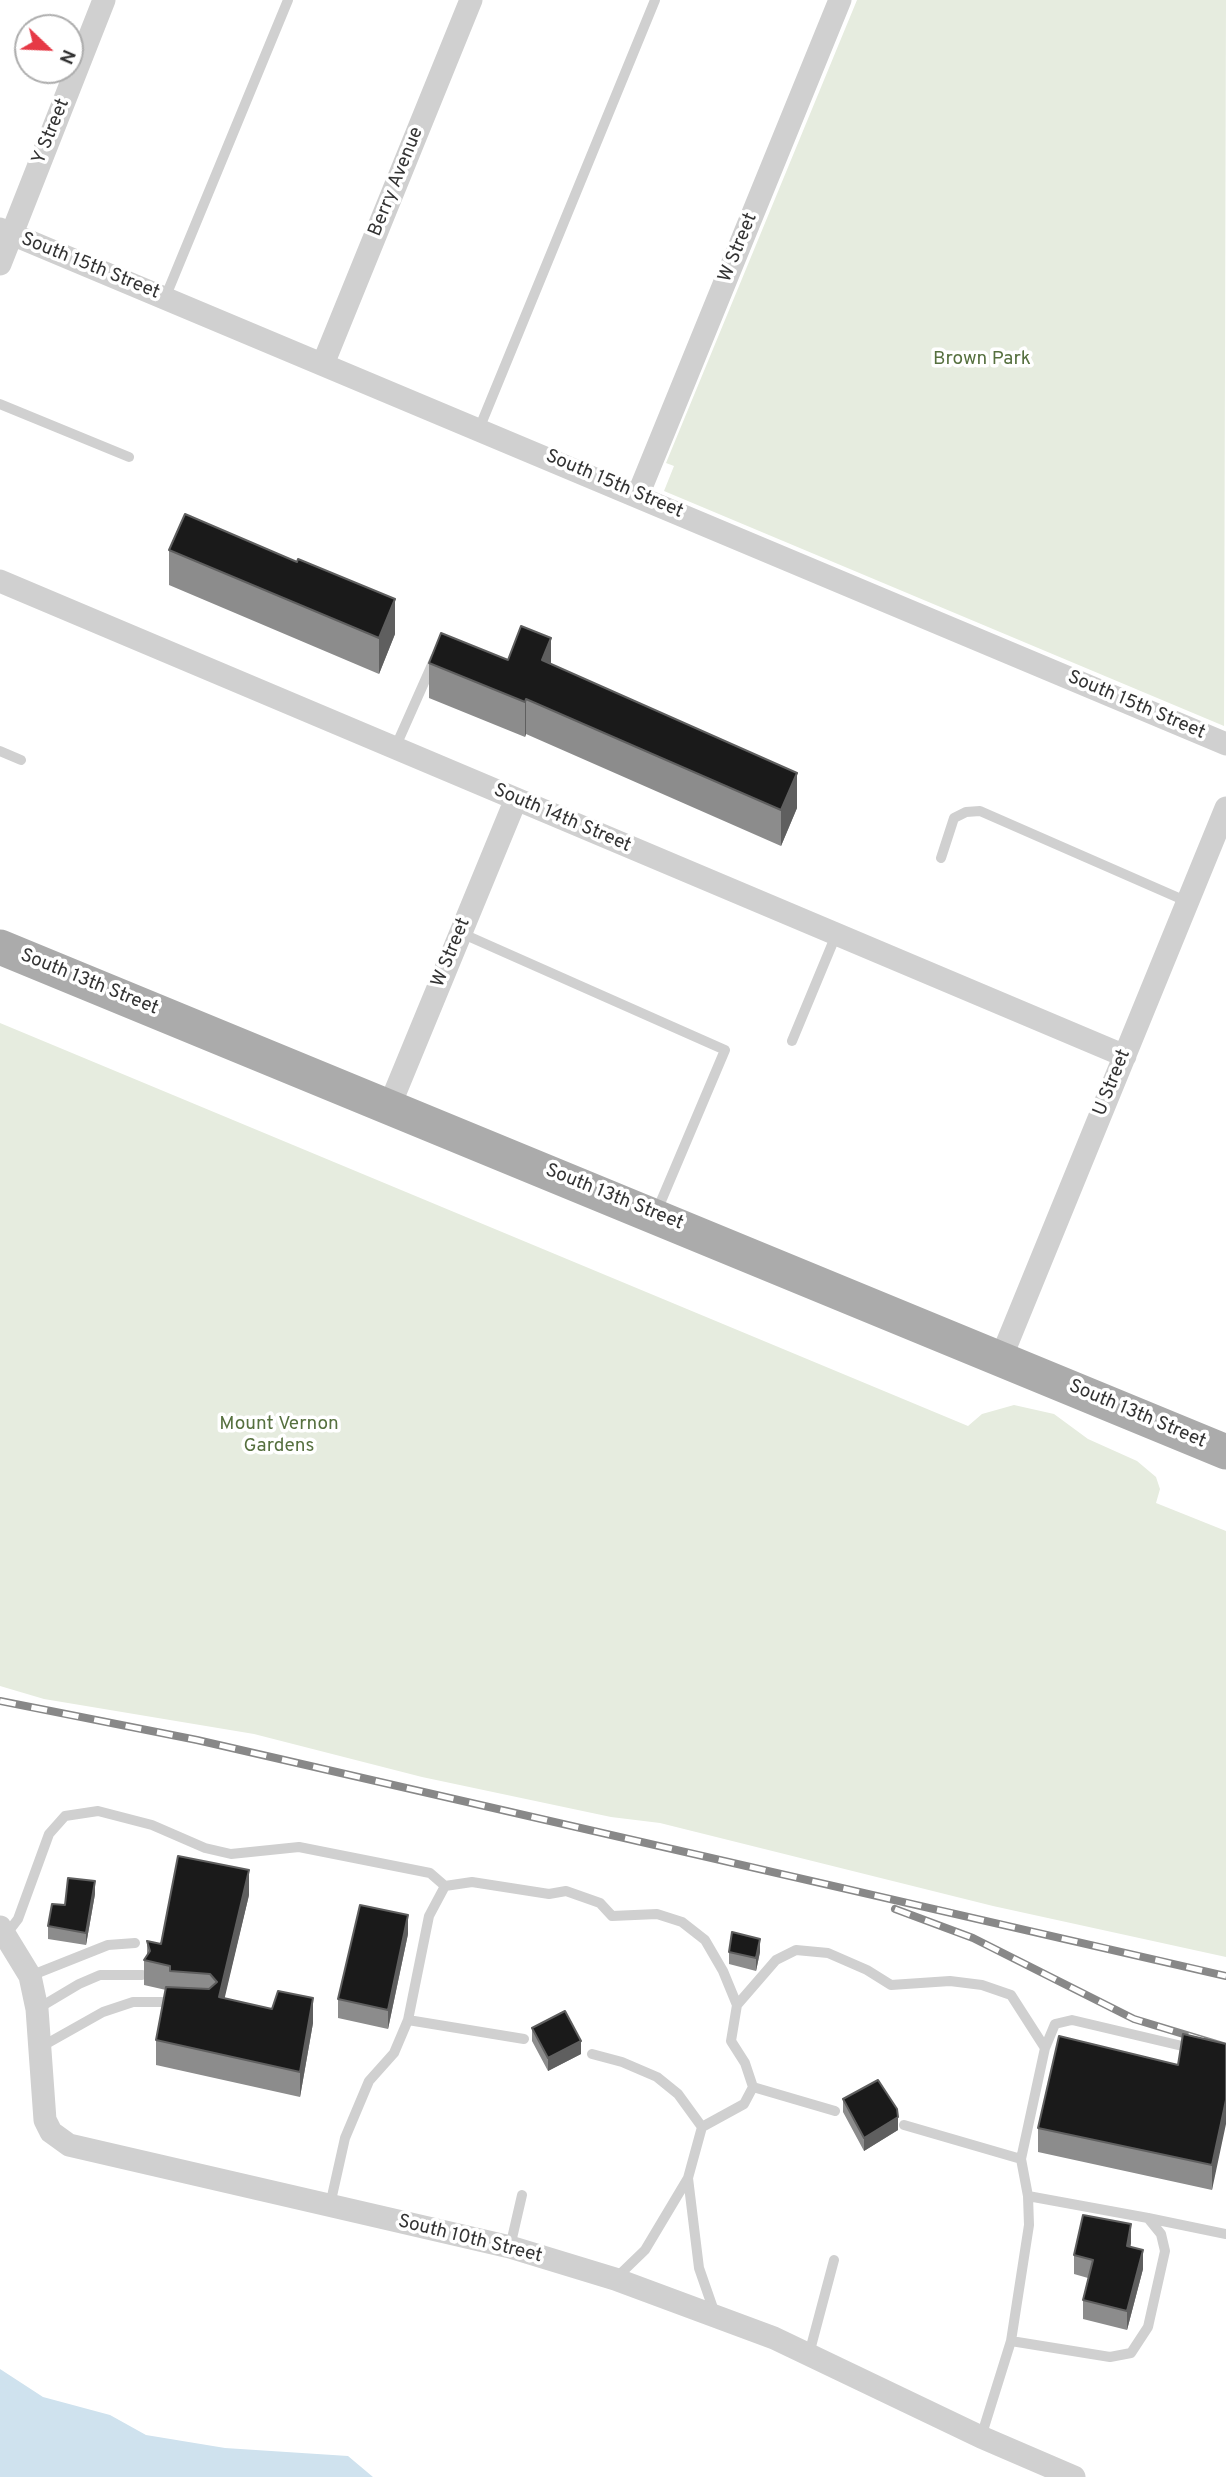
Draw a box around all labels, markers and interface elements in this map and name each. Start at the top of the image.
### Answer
north arrow [14,14,84,84]
text: N [53,45,80,67]
street label: Y Street [29,96,75,168]
street label: Berry Avenue [365,124,429,240]
street label: W Street [715,210,763,286]
street label: South 15th Street [17,229,163,305]
park label: Brown Park [933,349,1031,371]
street label: South 15th Street [542,446,686,524]
street label: South 15th Street [1064,667,1208,745]
street label: South 14th Street [490,780,634,858]
street label: W Street [428,915,476,991]
street label: South 13th Street [17,945,161,1021]
street label: U Street [1089,1046,1137,1120]
street label: South 13th Street [542,1160,686,1236]
street label: South 13th Street [1065,1376,1209,1454]
park label: Mount Vernon Gardens [219,1414,339,1458]
street label: South 10th Street [396,2211,544,2269]

